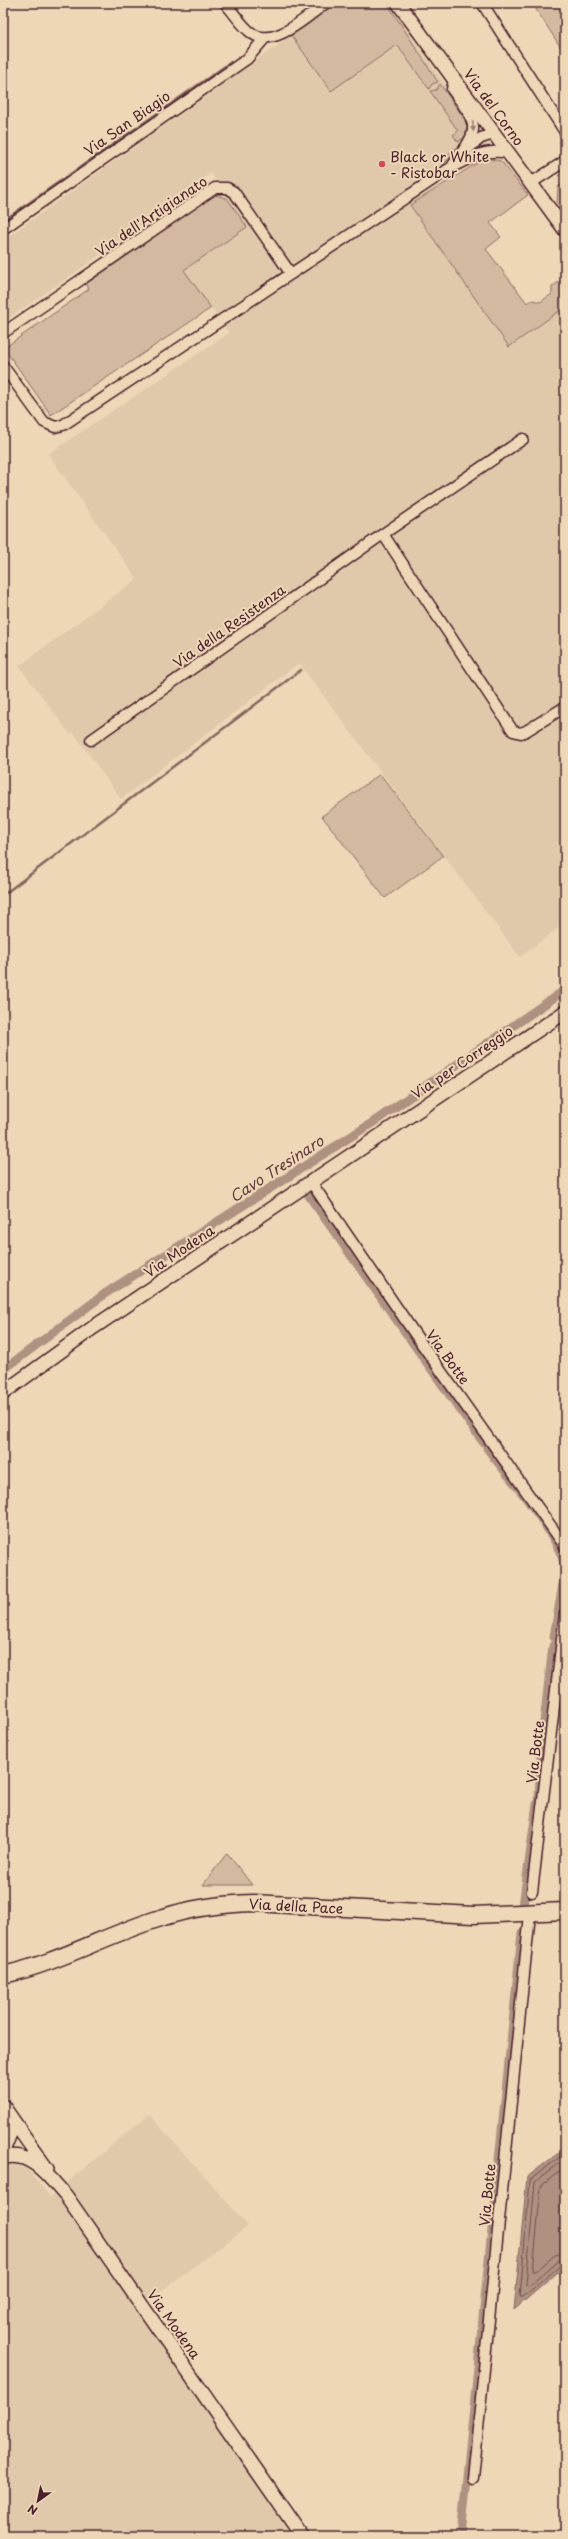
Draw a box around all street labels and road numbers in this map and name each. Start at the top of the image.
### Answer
street label: Via del Corno [459,64,529,150]
street label: Via San Biagio [80,85,174,161]
street label: Via dell'Artigianato [91,170,211,261]
street label: Via della Resistenza [168,579,290,673]
street label: Via per Correggio [407,1020,517,1104]
street label: Via Modena [139,1220,219,1282]
street label: Via Botte [421,1325,475,1389]
street label: Via Botte [521,1719,549,1785]
street label: Via della Pace [248,1893,344,1919]
street label: Via Botte [473,2162,501,2228]
street label: Via Modena [142,2285,206,2363]

